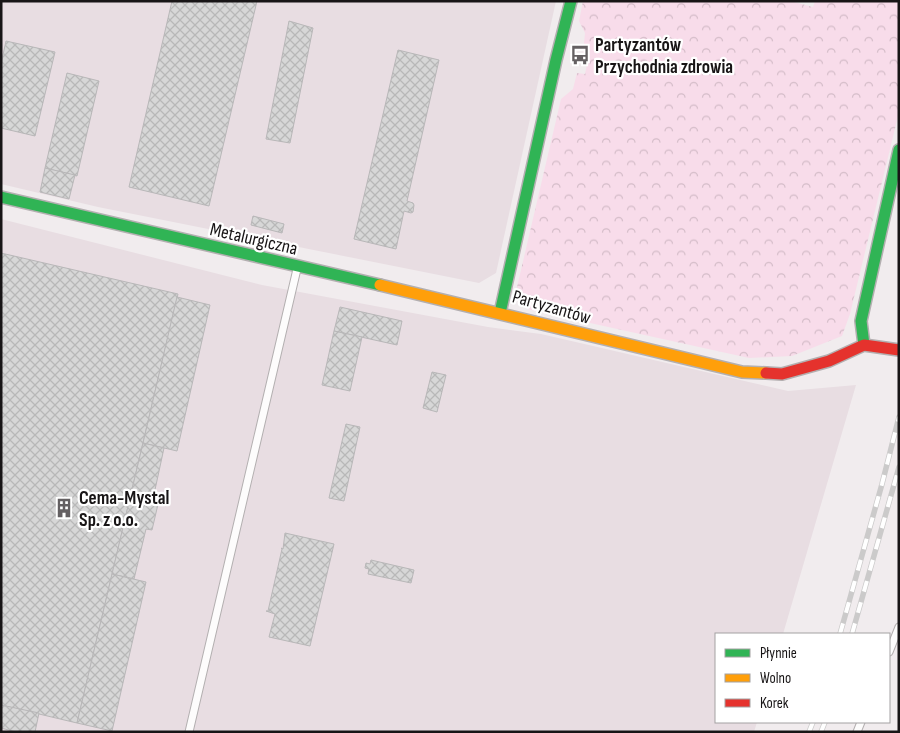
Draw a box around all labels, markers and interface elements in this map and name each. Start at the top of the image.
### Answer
place label: Partyzantów Przychodnia zdrowia [595,34,733,79]
bus stop icon: Partyzantów Przychodnia zdrowia [569,44,591,66]
street label: Metalurgiczna [208,218,300,261]
street label: Partyzantów [510,285,594,330]
place label: Cema-Mystal Sp. z o.o. [79,487,169,532]
building icon: Cema-Mystal Sp. z o.o. [53,497,75,519]
legend [715,633,890,723]
text: Płynnie [760,644,797,663]
text: Wolno [760,669,791,688]
text: Korek [760,694,789,713]

